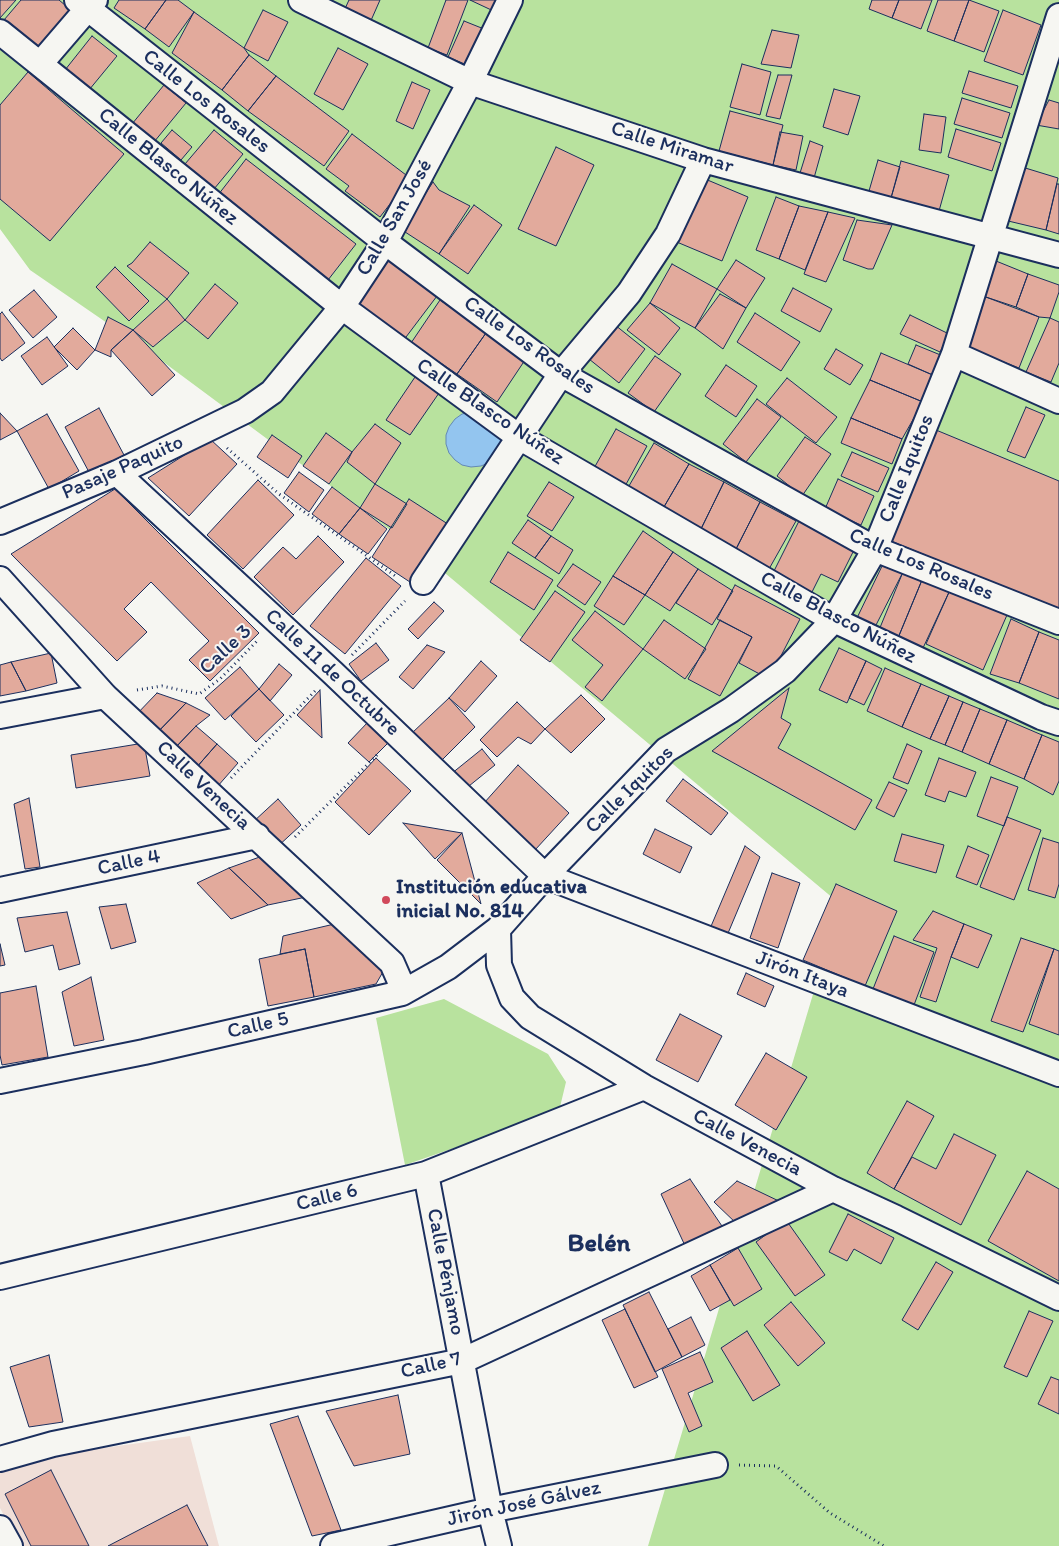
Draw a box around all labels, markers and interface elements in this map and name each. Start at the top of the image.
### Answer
street label: Calle Los Rosales [137,44,275,160]
street label: Calle Blasco Núñez [93,103,243,231]
street label: Calle Miramar [607,116,737,180]
street label: Calle San José [352,155,438,281]
street label: Calle Los Rosales [458,291,600,401]
street label: Calle Blasco Núñez [411,353,569,471]
street label: Calle Iquitos [874,411,940,527]
street label: Pasaje Paquito [58,430,188,506]
street label: Calle Los Rosales [845,523,997,607]
street label: Calle Blasco Núñez [756,566,920,670]
street label: Calle 11 de Octubre [259,604,405,742]
street label: Calle 3 [195,619,257,681]
street label: Calle Venecia [150,736,256,836]
street label: Calle Iquitos [581,741,679,839]
street label: Calle 4 [95,844,163,882]
place label: Institución educativa inicial No. 814 [396,875,587,925]
marker: Institución educativa inicial No. 814 [380,894,392,906]
street label: Jirón Itaya [752,946,852,1004]
street label: Calle 5 [225,1007,291,1045]
street label: Calle Venecia [688,1104,806,1182]
street label: Calle 6 [294,1178,360,1218]
street label: Calle Pénjamo [420,1206,470,1338]
district label: Belén [568,1228,630,1260]
street label: Calle 7 [398,1347,464,1385]
street label: Jirón José Gálvez [445,1475,603,1533]

